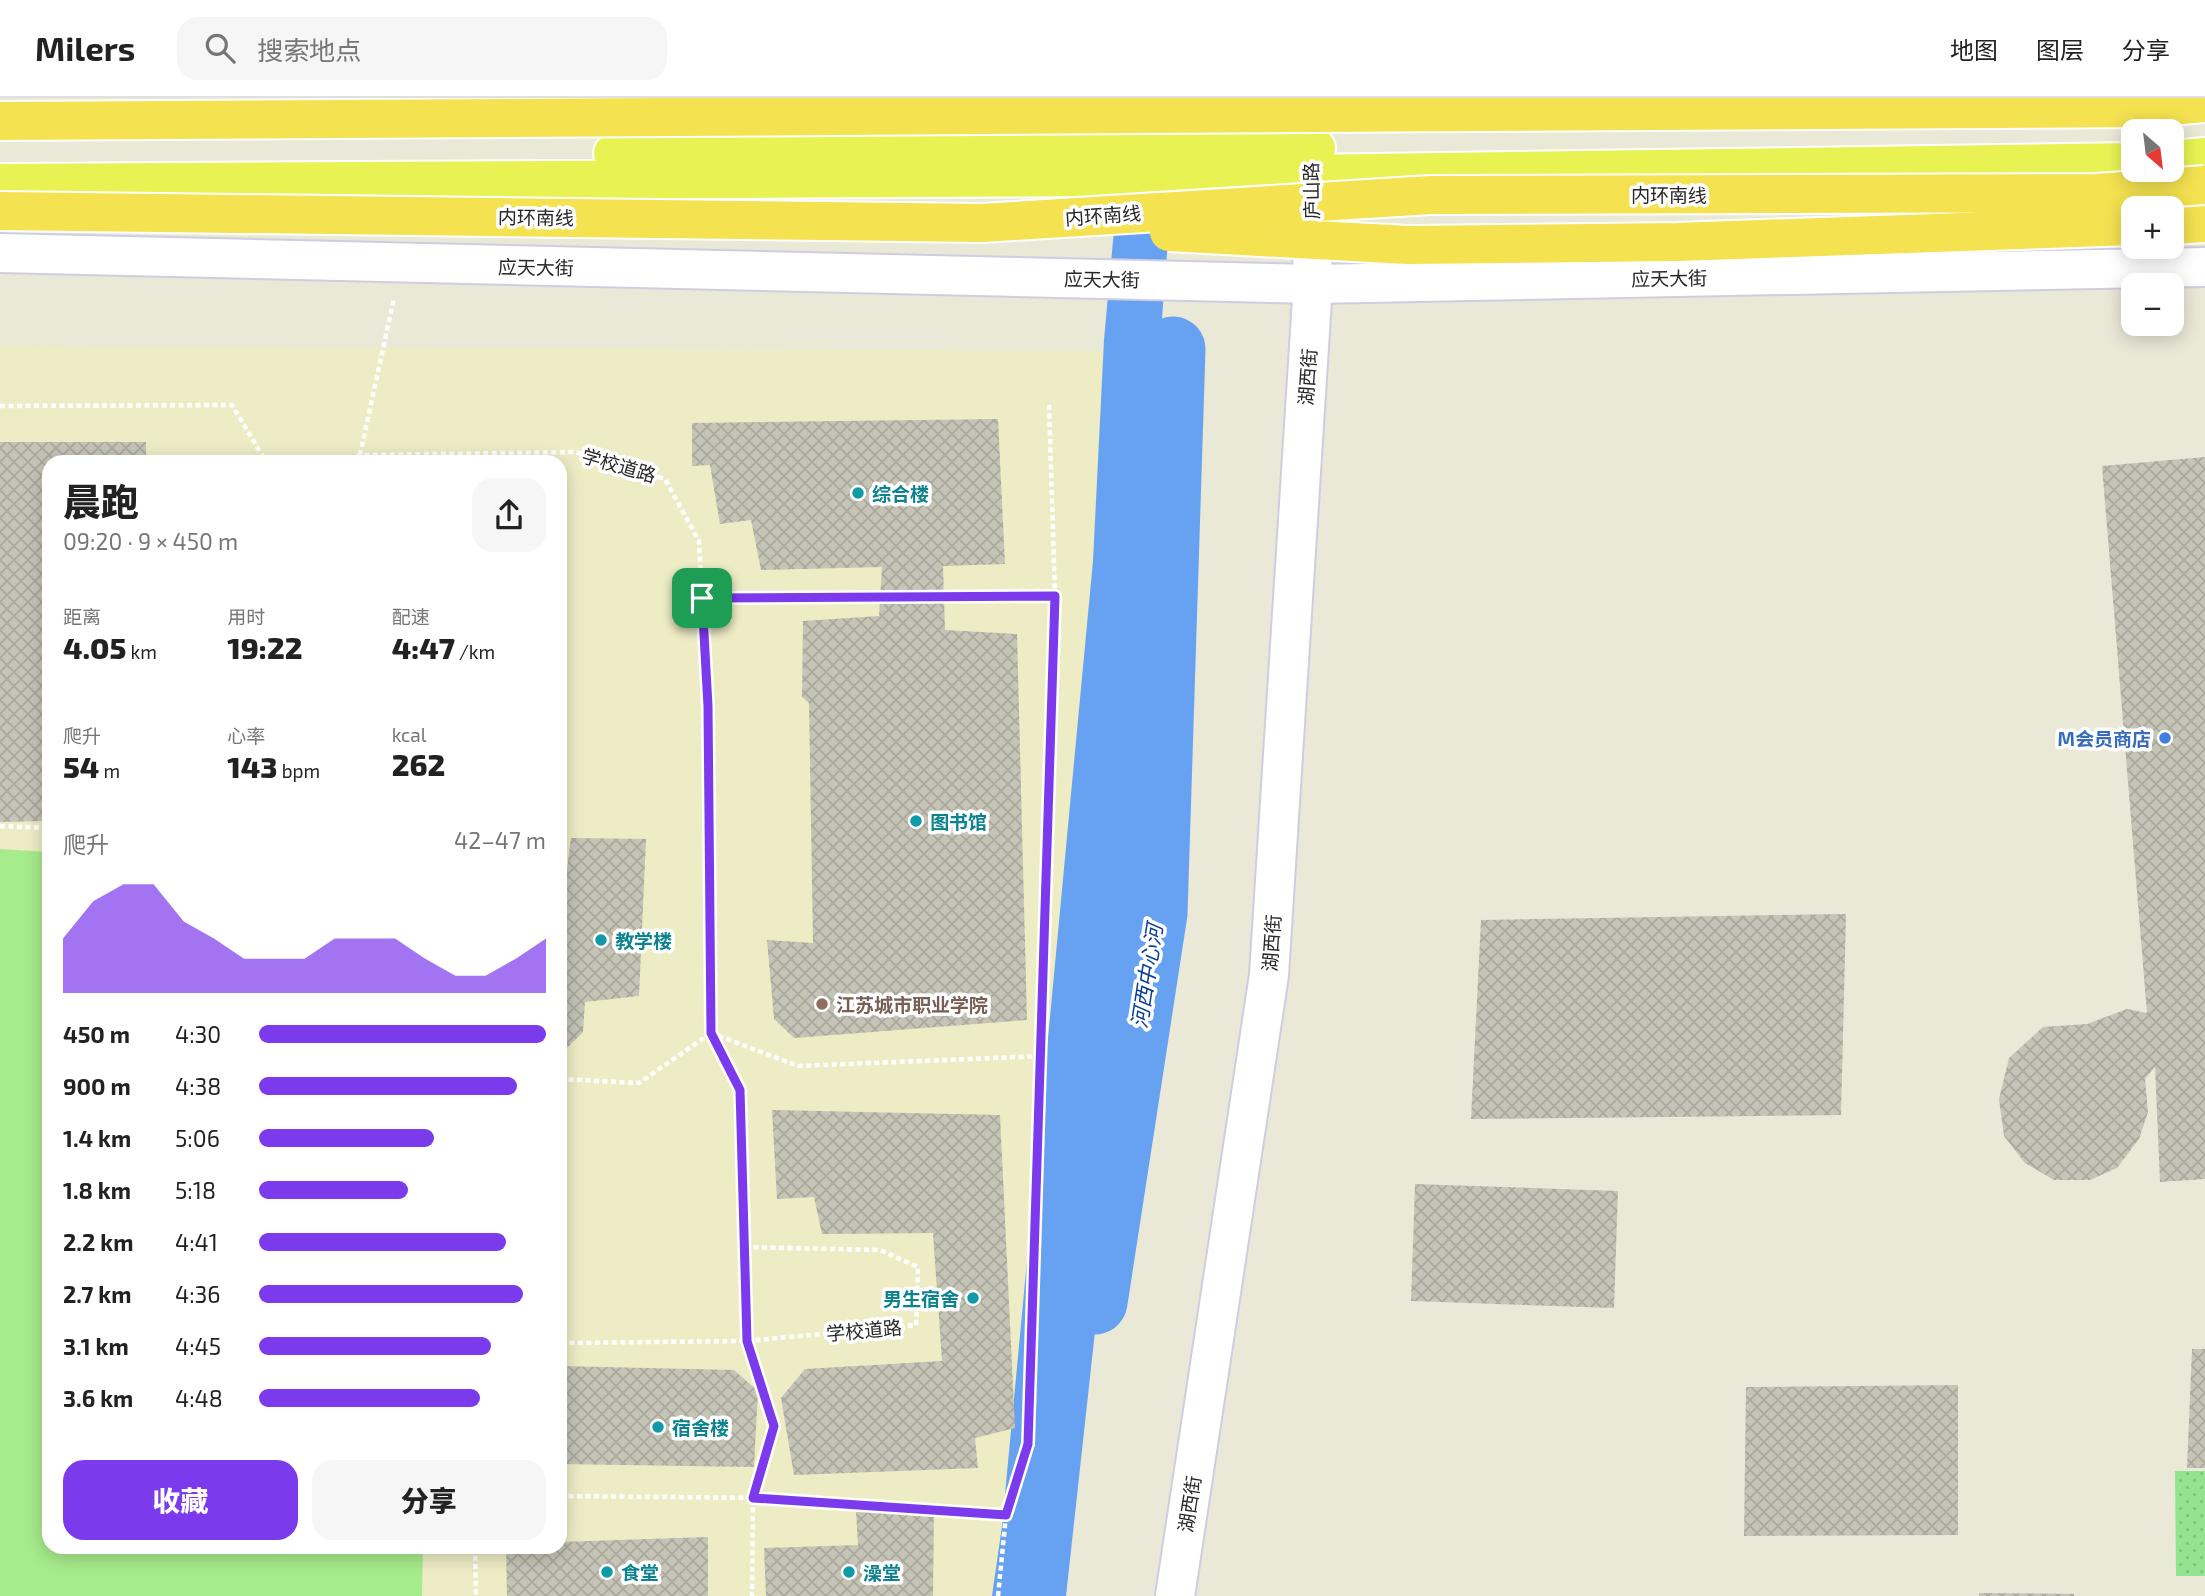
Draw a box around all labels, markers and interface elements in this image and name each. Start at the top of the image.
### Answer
search box [177,17,667,80]
text: Milers [35,28,135,68]
icon: search [201,29,239,67]
text: 搜索地点 [257,34,361,65]
text: 地图 [1950,35,1998,64]
text: 图层 [2036,35,2084,64]
text: 分享 [2122,35,2170,64]
north arrow [2121,119,2184,182]
map controls [2121,119,2184,336]
street label: 庐山路 [1299,162,1323,220]
street label: 内环南线 [1631,183,1707,206]
button: + [2121,196,2184,259]
street label: 内环南线 [1064,201,1142,229]
street label: 内环南线 [498,205,574,229]
street label: 应天大街 [498,255,574,279]
street label: 应天大街 [1631,266,1707,290]
street label: 应天大街 [1064,267,1140,291]
button: − [2121,273,2184,336]
street label: 湖西街 [1294,348,1320,406]
street label: 学校道路 [579,443,659,487]
text: 晨跑 [63,478,139,524]
button: share [472,478,546,552]
place label: 综合楼 [872,482,929,505]
marker: 综合楼 [850,485,866,501]
text: 09:20 · 9 × 450 m [63,527,238,555]
pin [672,568,732,628]
icon: arrive [683,579,721,617]
text: 距离 [63,605,101,628]
text: 用时 [227,605,265,628]
text: 配速 [392,605,430,628]
text: 4.05 [63,629,126,665]
text: 19:22 [227,629,302,665]
text: 4:47 [392,629,455,665]
text: km [126,640,157,663]
text: /km [455,640,495,663]
text: kcal [392,723,426,746]
text: 爬升 [63,724,101,747]
text: 心率 [227,724,265,747]
place label: M会员商店 [2058,727,2151,750]
marker: M会员商店 [2157,730,2173,746]
text: 262 [392,746,445,782]
text: 54 [63,748,99,784]
text: 143 [227,748,278,784]
text: m [99,759,120,782]
text: bpm [278,759,320,782]
place label: 图书馆 [930,810,987,833]
marker: 图书馆 [908,813,924,829]
text: 42–47 m [454,826,546,854]
text: 爬升 [63,830,109,858]
street label: 湖西街 [1258,914,1284,972]
water label: 河西中心河 [1125,918,1167,1030]
place label: 教学楼 [615,929,672,952]
marker: 教学楼 [593,932,609,948]
place label: 江苏城市职业学院 [836,993,988,1016]
marker: 江苏城市职业学院 [814,996,830,1012]
text: 450 m [63,1020,130,1048]
text: 4:30 [175,1020,221,1048]
text: 900 m [63,1072,131,1100]
text: 4:38 [175,1072,221,1100]
text: 1.4 km [63,1124,131,1152]
text: 5:06 [175,1124,220,1152]
text: 1.8 km [63,1176,131,1204]
text: 5:18 [175,1176,216,1204]
text: 2.2 km [63,1228,133,1256]
text: 4:41 [175,1228,218,1256]
text: 2.7 km [63,1280,131,1308]
text: 4:36 [175,1280,221,1308]
place label: 男生宿舍 [883,1287,959,1310]
marker: 男生宿舍 [965,1290,981,1306]
street label: 学校道路 [825,1315,903,1345]
text: 3.1 km [63,1332,129,1360]
text: 4:45 [175,1332,221,1360]
text: 3.6 km [63,1384,133,1412]
text: 4:48 [175,1384,223,1412]
place label: 宿舍楼 [672,1416,729,1439]
marker: 宿舍楼 [650,1419,666,1435]
button: 收藏 [63,1460,298,1540]
button: 分享 [312,1460,546,1540]
street label: 湖西街 [1173,1474,1205,1534]
place label: 食堂 [621,1561,659,1584]
place label: 澡堂 [863,1561,901,1584]
marker: 食堂 [599,1564,615,1580]
marker: 澡堂 [841,1564,857,1580]

